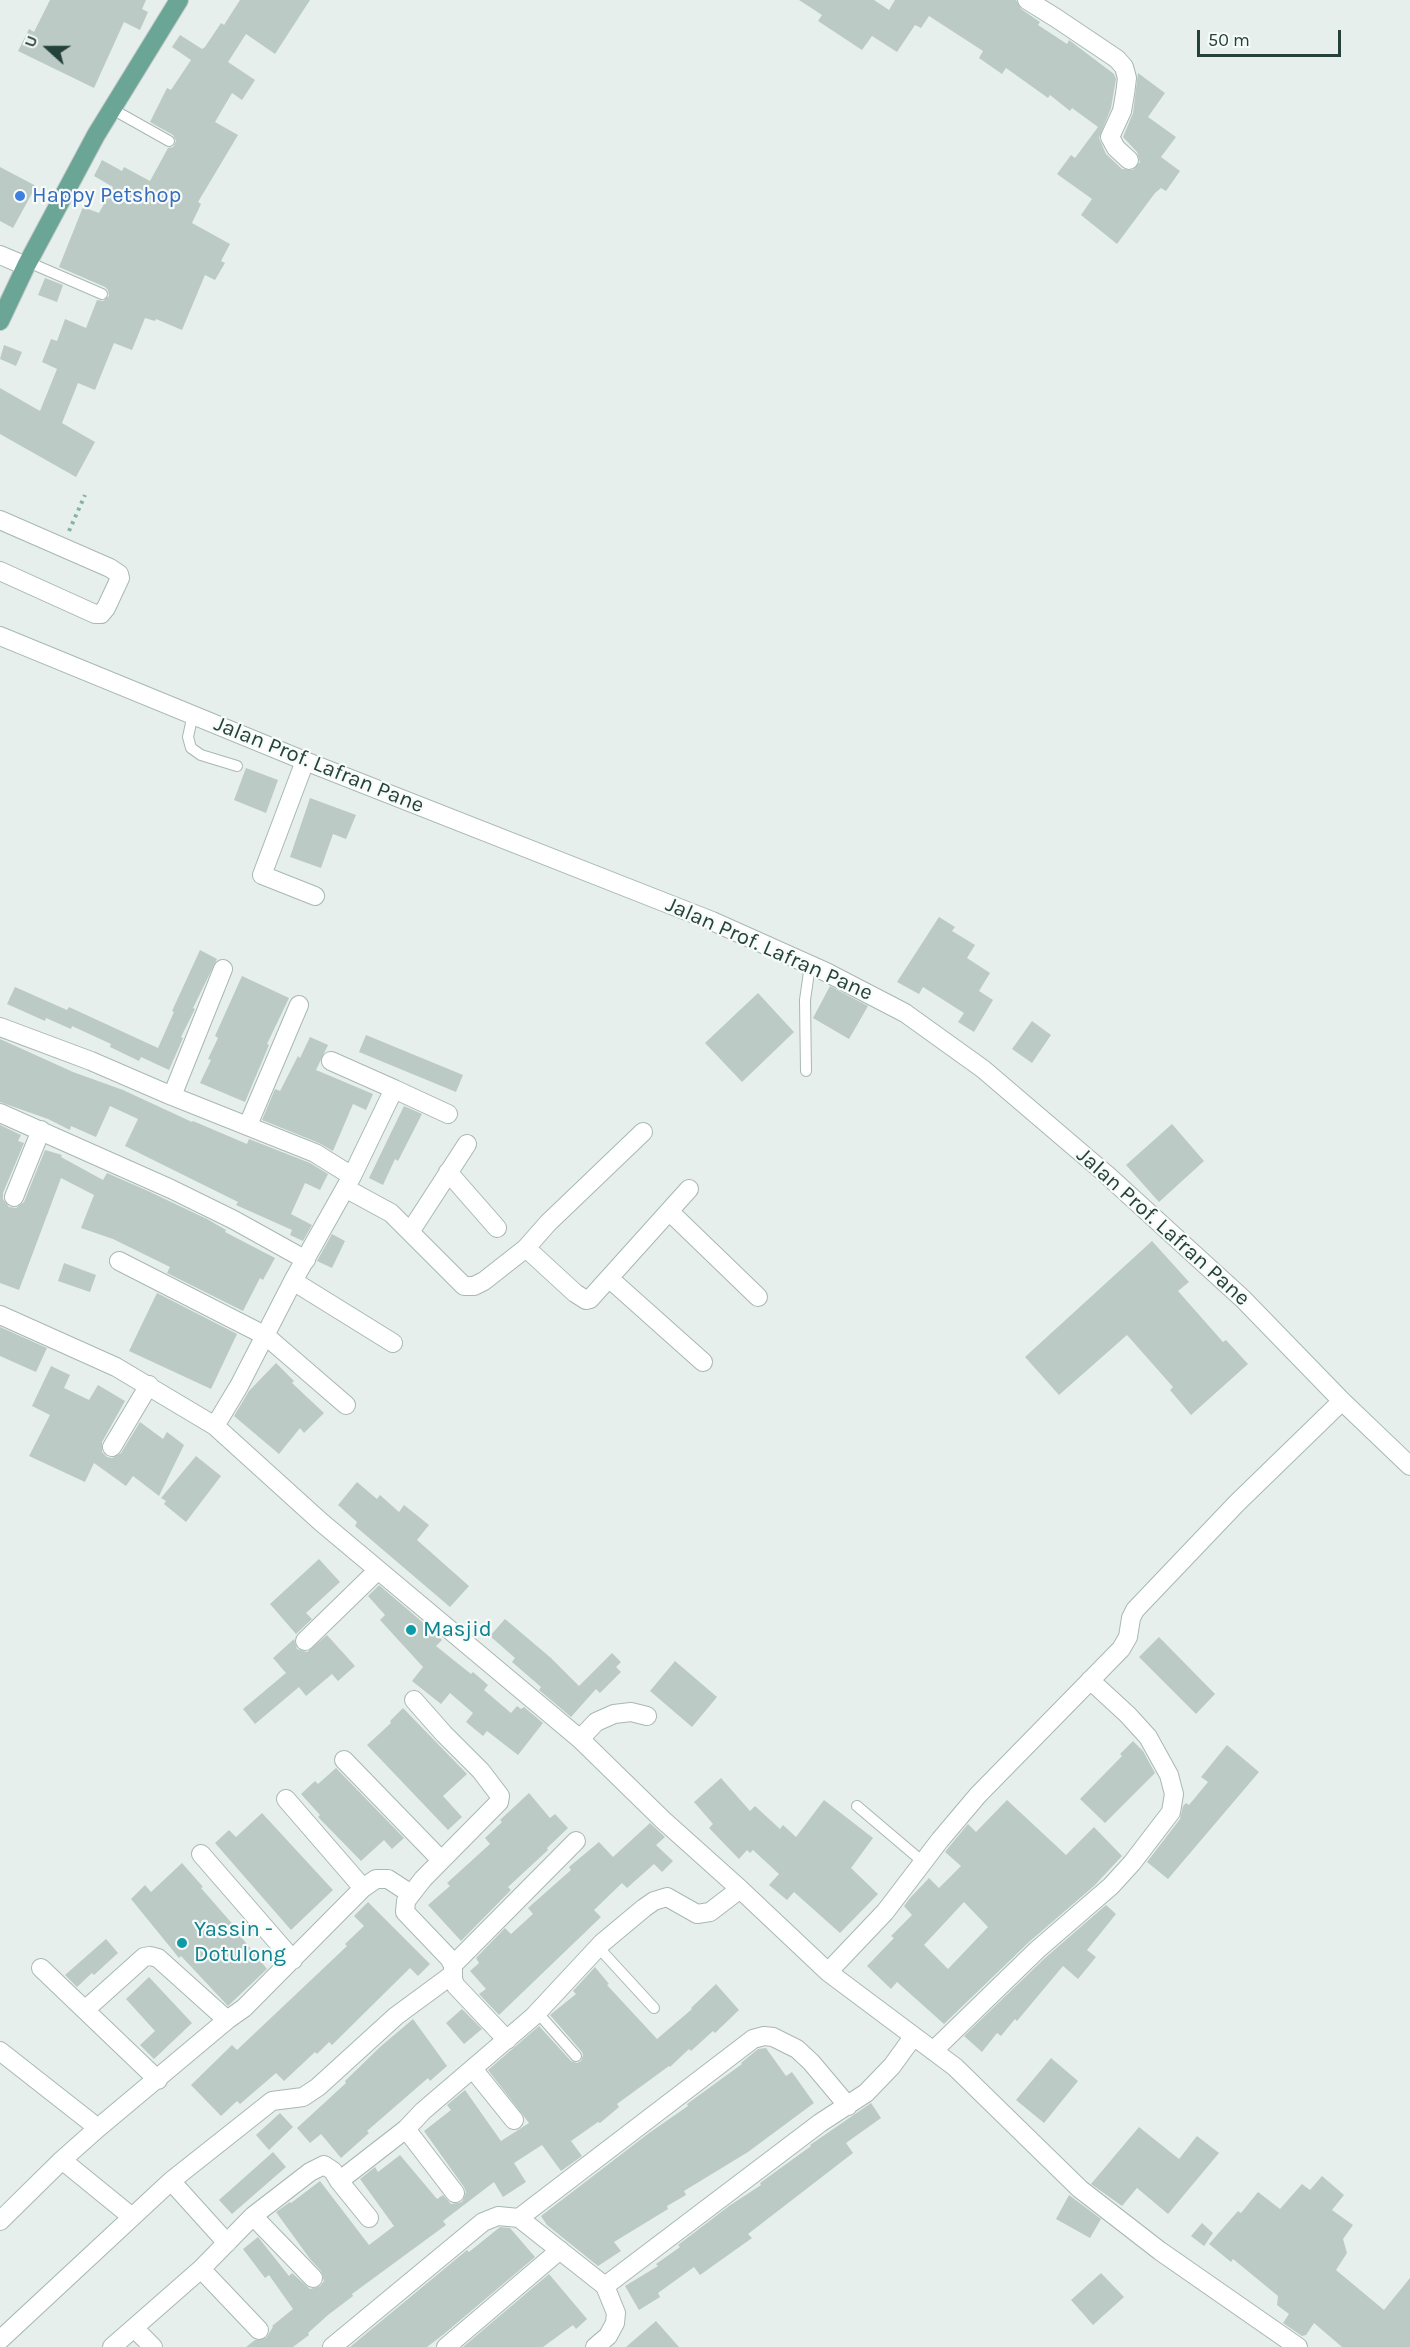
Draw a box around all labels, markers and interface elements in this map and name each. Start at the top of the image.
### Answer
north arrow [18,18,78,78]
scale bar [1200,18,1344,56]
text: 50 m [1208,29,1250,51]
text: U [20,33,42,50]
place label: Happy Petshop [32,183,181,209]
marker: Happy Petshop [13,189,27,203]
street label: Jalan Prof. Lafran Pane [210,711,428,819]
street label: Jalan Prof. Lafran Pane [661,891,877,1007]
street label: Jalan Prof. Lafran Pane [1071,1142,1255,1312]
place label: Masjid [423,1617,492,1643]
marker: Masjid [404,1623,418,1637]
place label: Yassin - Dotulong [194,1917,286,1969]
marker: Yassin - Dotulong [175,1936,189,1950]

